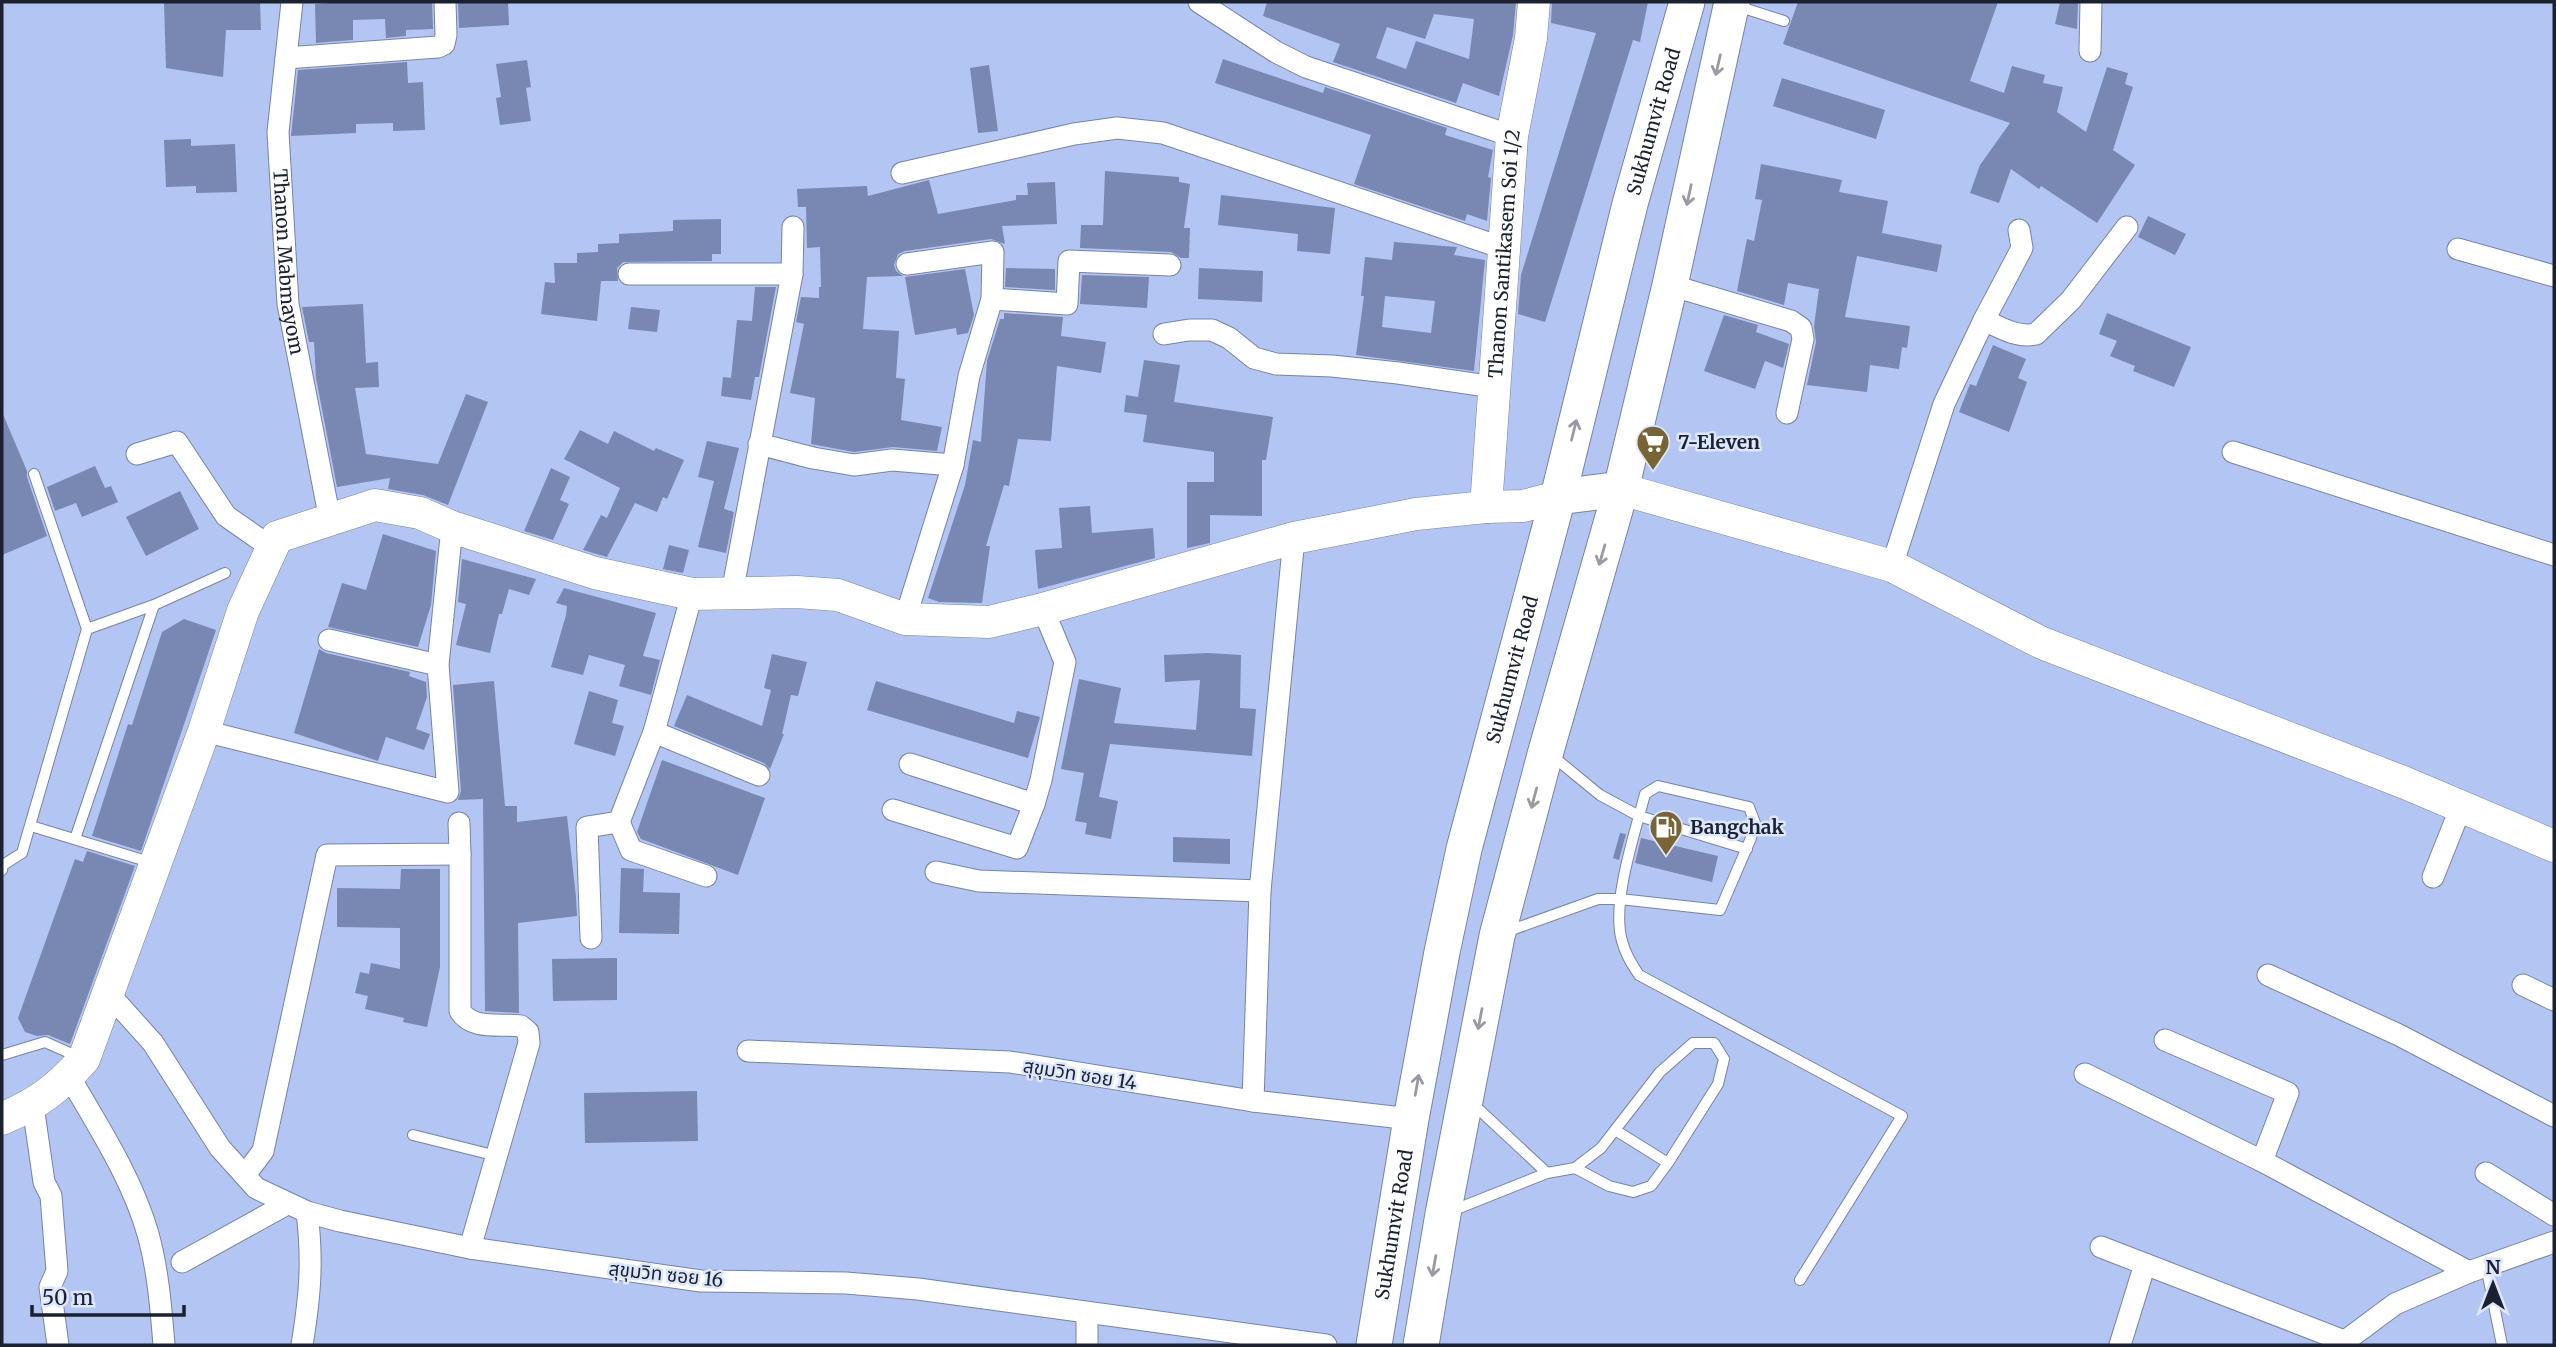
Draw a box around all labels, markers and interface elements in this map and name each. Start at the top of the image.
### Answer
street label: Sukhumvit Road [1621,45,1685,198]
one-way arrow [1711,53,1724,76]
street label: Thanon Santikasem Soi 1/2 [1483,127,1525,379]
street label: Thanon Mabmayom [268,168,310,357]
one-way arrow [1682,183,1696,206]
one-way arrow [1568,419,1581,442]
supermarket icon: 7-Eleven [1634,423,1672,472]
place label: 7-Eleven [1678,430,1760,454]
one-way arrow [1595,543,1608,566]
street label: Sukhumvit Road [1481,593,1543,746]
one-way arrow [1527,786,1540,809]
fuel station icon: Bangchak [1647,808,1685,857]
place label: Bangchak [1690,815,1784,839]
one-way arrow [1473,1007,1486,1030]
street label: สุขุมวิท ซอย 14 [1021,1053,1139,1095]
one-way arrow [1411,1074,1425,1097]
street label: Sukhumvit Road [1370,1148,1418,1302]
north arrow [2458,1249,2528,1319]
one-way arrow [1427,1255,1440,1277]
text: N [2485,1255,2501,1279]
street label: สุขุมวิท ซอย 16 [608,1256,724,1292]
scale bar [32,1274,184,1318]
text: 50 m [42,1284,93,1311]

